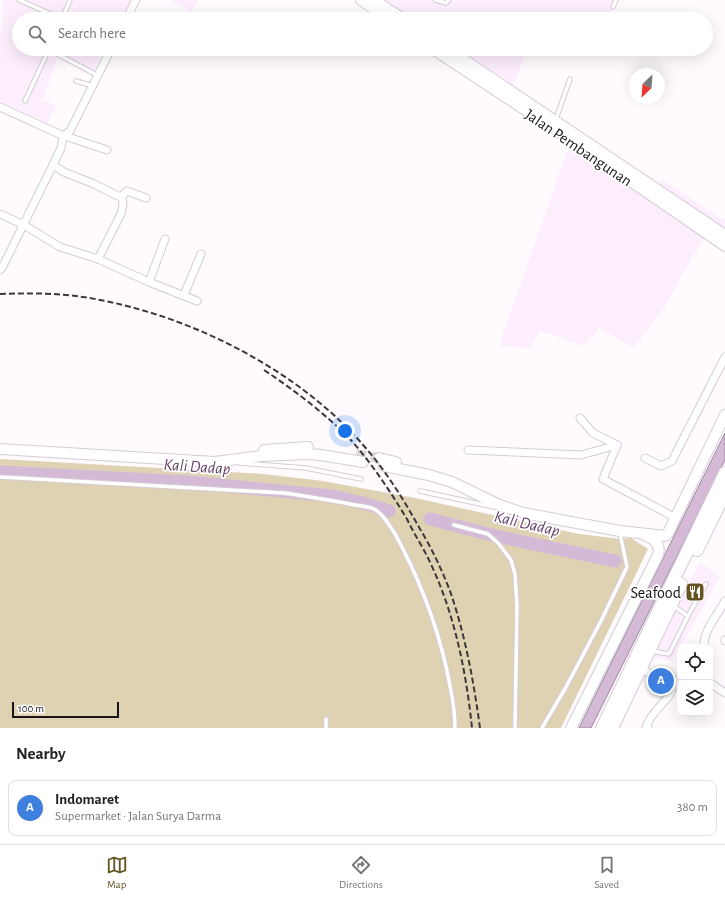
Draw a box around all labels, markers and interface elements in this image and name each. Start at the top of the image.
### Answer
search box [12,12,713,56]
icon: search [26,23,48,45]
text: Search here [58,26,126,41]
north arrow [629,68,665,104]
street label: Jalan Pembangunan [522,106,635,189]
your location [335,421,355,441]
water label: Kali Dadap [163,456,231,478]
water label: Kali Dadap [492,508,561,540]
restaurant icon: Seafood [684,581,706,603]
place label: Seafood [631,585,681,601]
map controls [677,644,713,716]
button: locate [677,644,713,680]
pin: A [648,666,674,696]
button: layers [677,680,713,716]
scale bar [12,700,119,719]
text: 100 m [18,703,44,714]
text: Nearby [16,745,66,762]
text: Indomaret [55,792,119,807]
text: A [26,801,34,814]
text: 380 m [677,801,708,814]
text: Supermarket · Jalan Surya Darma [55,810,221,823]
tab: Map [106,854,128,891]
tab: Directions [339,854,383,891]
tab: Saved [594,854,619,891]

